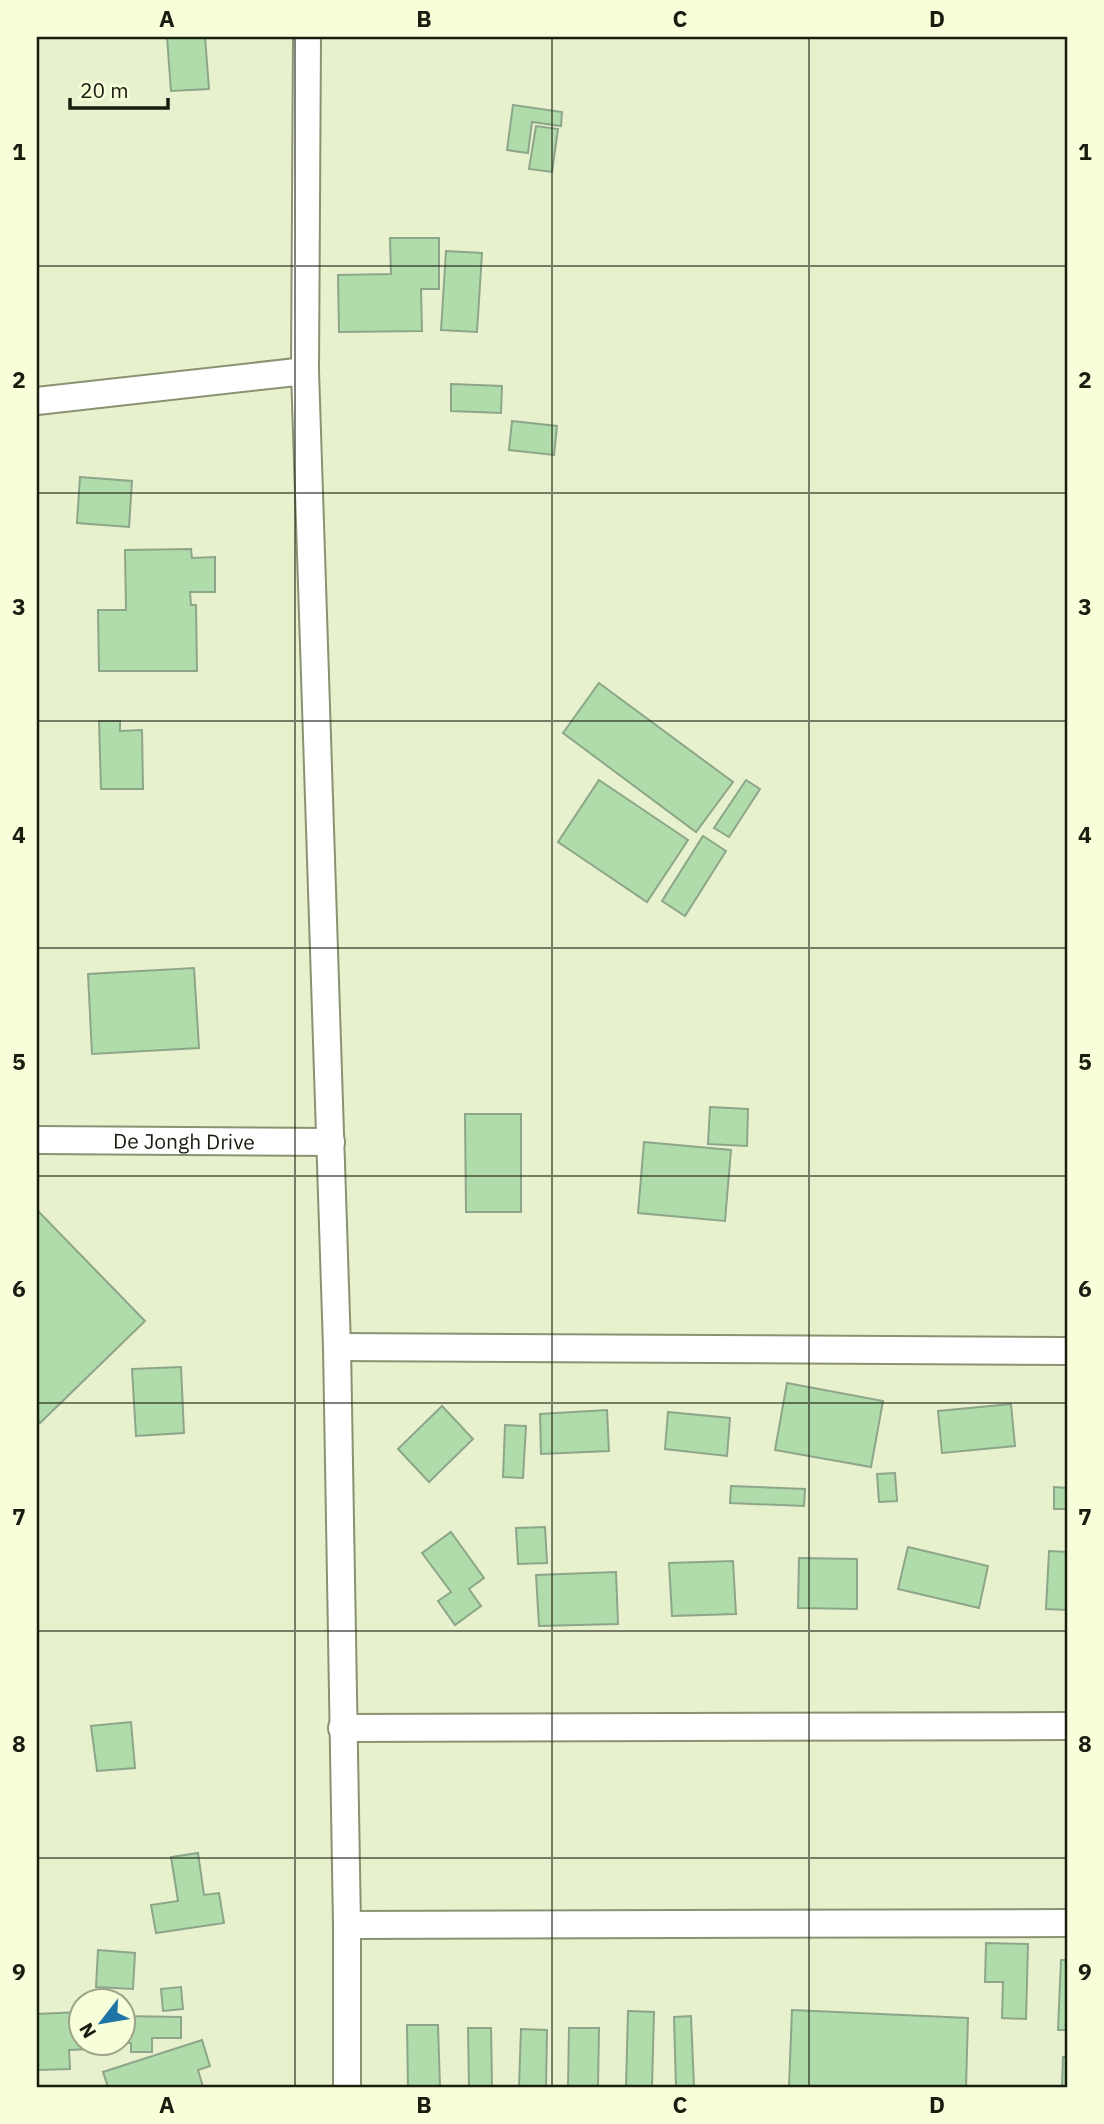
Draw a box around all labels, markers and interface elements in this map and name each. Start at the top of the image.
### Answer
text: A [159,3,175,33]
text: B [416,3,432,33]
text: C [673,3,688,33]
text: D [929,3,945,33]
scale bar [70,66,168,110]
text: 20 m [80,76,129,104]
text: 1 [12,136,26,166]
text: 1 [1078,136,1092,166]
text: 2 [12,364,26,394]
text: 2 [1078,364,1092,394]
text: 3 [12,591,26,621]
text: 3 [1078,591,1092,621]
text: 4 [12,819,26,849]
text: 4 [1078,819,1092,849]
text: 5 [12,1046,26,1076]
text: 5 [1078,1046,1092,1076]
street label: De Jongh Drive [113,1127,255,1155]
text: 6 [12,1273,26,1303]
text: 6 [1078,1273,1092,1303]
text: 7 [12,1501,26,1531]
text: 7 [1078,1501,1092,1531]
text: 8 [12,1728,26,1758]
text: 8 [1078,1728,1092,1758]
text: 9 [12,1956,26,1986]
text: 9 [1078,1956,1092,1986]
north arrow [66,1988,136,2058]
text: N [74,2019,101,2043]
text: A [159,2089,175,2119]
text: B [416,2089,432,2119]
text: C [673,2089,688,2119]
text: D [929,2089,945,2119]

